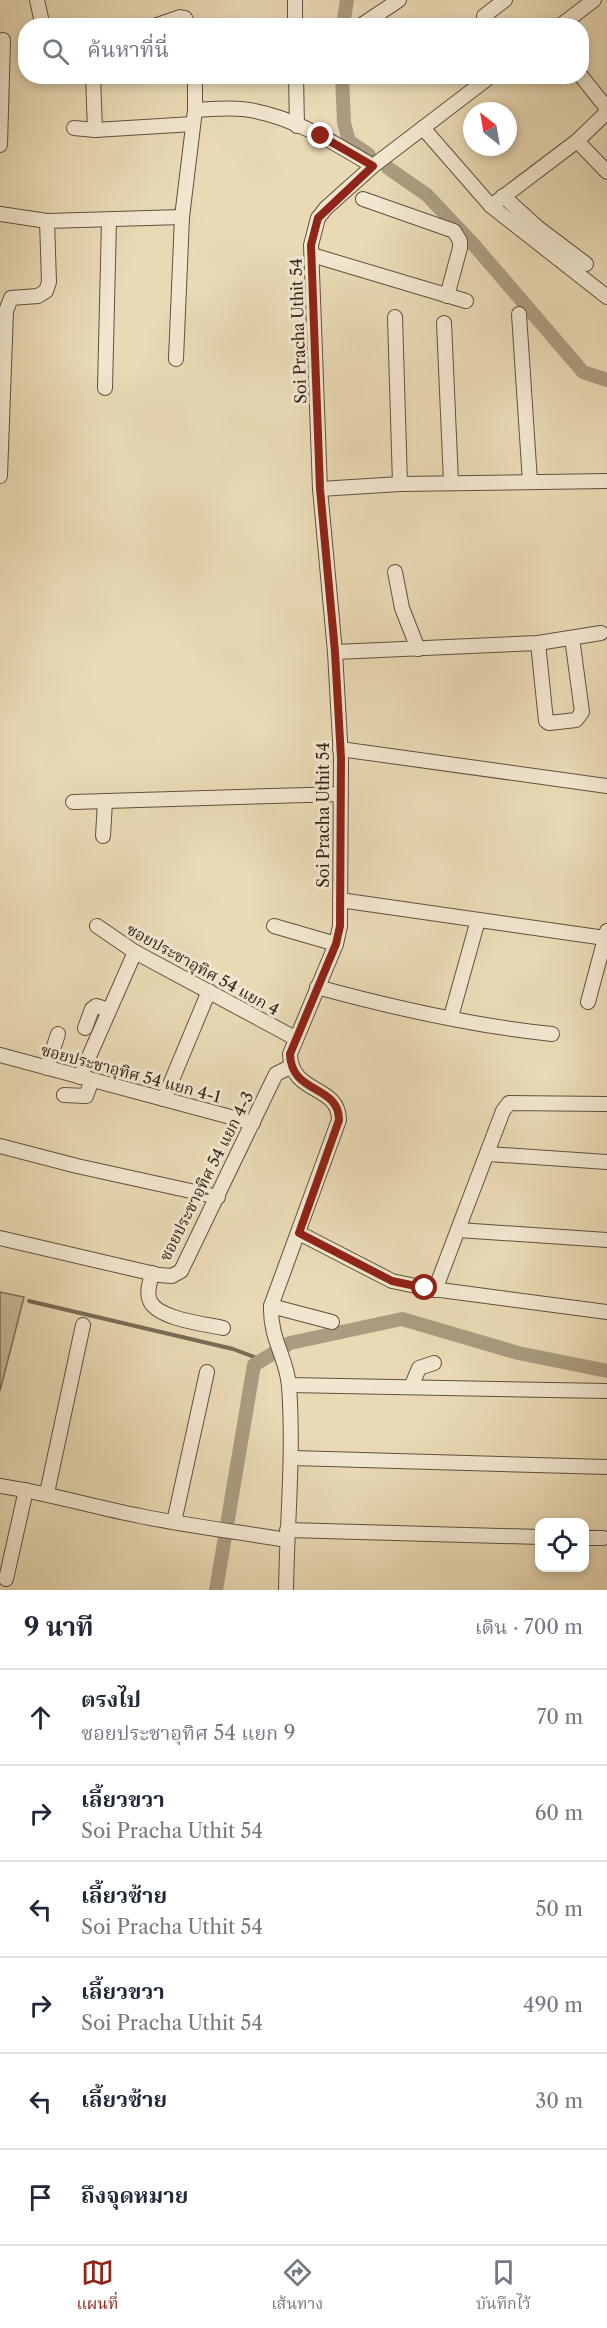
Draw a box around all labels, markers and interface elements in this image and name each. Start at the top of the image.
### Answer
search box [18,18,589,84]
icon: search [39,35,72,68]
text: ค้นหาที่นี่ [87,36,169,63]
north arrow [463,102,517,156]
route end [307,122,333,148]
street label: Soi Pracha Uthit 54 [285,258,311,404]
street label: Soi Pracha Uthit 54 [313,742,333,888]
street label: ซอยประชาอุทิศ 54 แยก 4 [122,919,283,1021]
street label: ซอยประชาอุทิศ 54 แยก 4-1 [38,1039,223,1109]
street label: ซอยประชาอุทิศ 54 แยก 4-3 [155,1088,259,1265]
route start [411,1274,437,1300]
map controls [535,1518,589,1572]
button: locate [535,1518,589,1572]
text: 9 นาที [24,1611,94,1643]
text: เดิน · 700 m [475,1615,583,1639]
text: ตรงไป [81,1686,141,1713]
icon: ahead [24,1701,57,1734]
text: 70 m [537,1705,583,1729]
text: ซอยประชาอุทิศ 54 แยก 9 [81,1721,295,1745]
text: เลี้ยวขวา [81,1786,165,1813]
icon: right [24,1797,57,1830]
text: 60 m [535,1801,583,1825]
text: Soi Pracha Uthit 54 [81,1819,263,1843]
text: เลี้ยวซ้าย [81,1882,167,1909]
icon: left [24,1893,57,1926]
text: 50 m [536,1897,583,1921]
text: Soi Pracha Uthit 54 [81,1915,263,1939]
text: เลี้ยวขวา [81,1978,165,2005]
icon: right [24,1989,57,2022]
text: 490 m [523,1993,583,2017]
text: Soi Pracha Uthit 54 [81,2011,263,2035]
icon: left [24,2085,57,2118]
text: เลี้ยวซ้าย [81,2086,167,2113]
text: 30 m [535,2089,583,2113]
icon: arrive [24,2181,57,2214]
text: ถึงจุดหมาย [81,2182,188,2209]
tab: แผนที่ [76,2256,118,2318]
tab: เส้นทาง [271,2256,323,2318]
tab: บันทึกไว้ [476,2256,531,2318]

